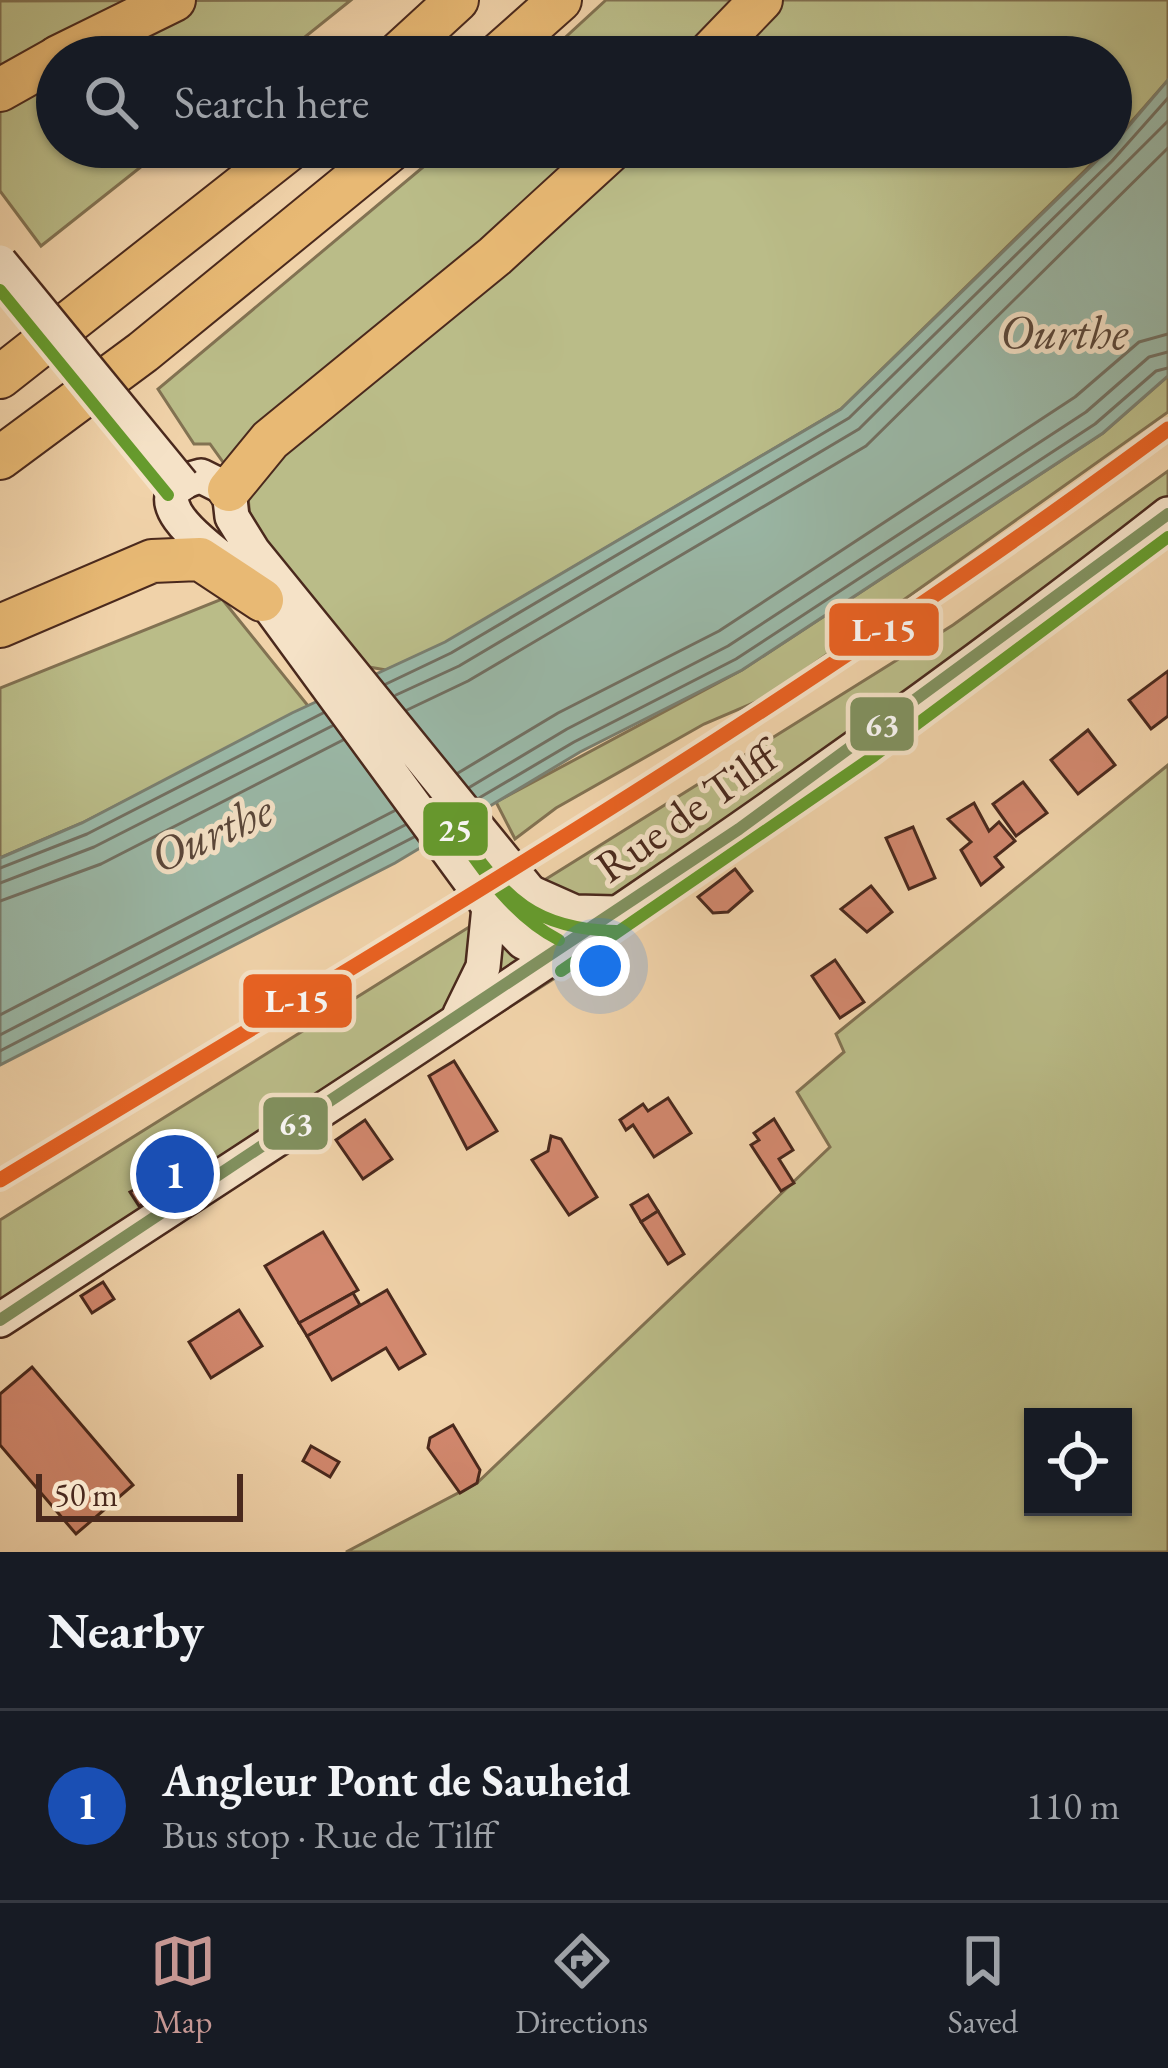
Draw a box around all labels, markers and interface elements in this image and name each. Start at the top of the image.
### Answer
search box [36,36,1132,168]
icon: search [78,69,144,135]
text: Search here [174,73,369,131]
water label: Ourthe [1000,301,1129,363]
line badge: L-15 [827,601,941,658]
text: L-15 [852,608,916,651]
line badge: 63 [848,695,916,753]
text: 63 [865,703,899,746]
street label: Rue de Tilff [584,724,793,895]
water label: Ourthe [140,777,283,886]
line badge: 25 [421,800,490,858]
text: 25 [438,808,472,851]
your location [570,936,630,996]
line badge: L-15 [241,972,354,1030]
text: L-15 [265,979,329,1022]
line badge: 63 [261,1095,330,1152]
text: 63 [279,1102,313,1145]
pin: 1 [136,1129,214,1219]
map controls [1024,1408,1132,1516]
button: locate [1024,1408,1132,1516]
scale bar [36,1468,243,1521]
text: 50 m [54,1473,118,1516]
text: Nearby [48,1597,204,1663]
text: Angleur Pont de Sauheid [162,1751,631,1809]
text: 1 [77,1780,97,1831]
text: 110 m [1026,1780,1120,1831]
text: Bus stop · Rue de Tilff [162,1809,495,1860]
tab: Map [150,1928,216,2043]
tab: Directions [515,1928,648,2043]
tab: Saved [948,1928,1018,2043]

